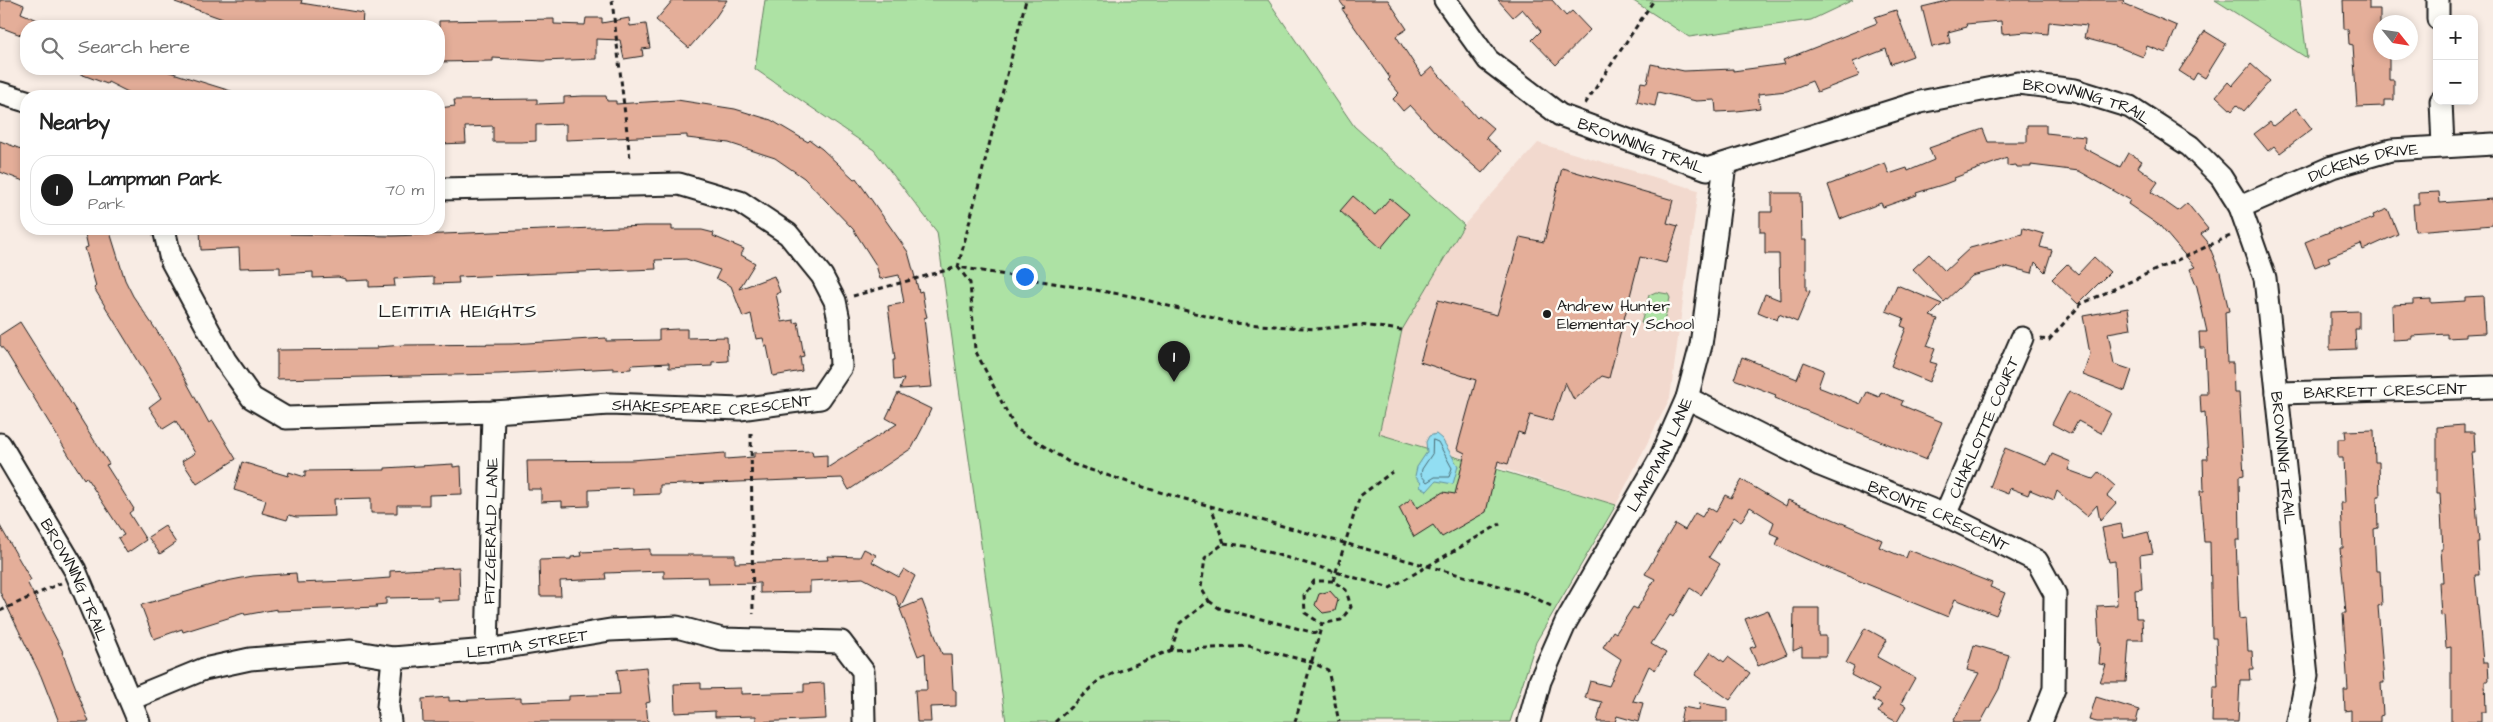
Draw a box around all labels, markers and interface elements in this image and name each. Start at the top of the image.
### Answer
north arrow [2373,15,2418,60]
map controls [2433,15,2478,105]
button: + [2433,15,2478,60]
search box [20,20,445,75]
icon: search [38,34,66,62]
text: Search here [78,34,190,61]
button: − [2433,60,2478,105]
street label: BROWNING TRAIL [2022,74,2155,130]
text: Nearby [40,108,110,137]
street label: BROWNING TRAIL [1574,112,1707,179]
street label: DICKENS DRIVE [2305,138,2419,188]
text: Lampman Park [88,166,222,193]
text: 1 [56,179,58,201]
text: 70 m [385,179,424,201]
text: Park [88,193,125,215]
your location [1012,264,1038,290]
place label: Andrew Hunter Elementary School [1557,295,1694,336]
district label: LEITITIA HEIGHTS [379,299,537,324]
marker: Andrew Hunter Elementary School [1541,308,1553,320]
pin: 1 [1158,341,1190,382]
street label: CHARLOTTE COURT [1944,353,2025,502]
street label: BARRETT CRESCENT [2303,378,2467,404]
street label: SHAKESPEARE CRESCENT [612,389,813,421]
street label: BROWNING TRAIL [2265,390,2301,525]
street label: LAMPMAN LANE [1622,394,1698,516]
street label: FITZGERALD LANE [478,457,504,605]
street label: BRONTE CRESCENT [1865,475,2013,557]
street label: BROWNING TRAIL [35,515,113,644]
street label: LETITIA STREET [466,624,590,664]

